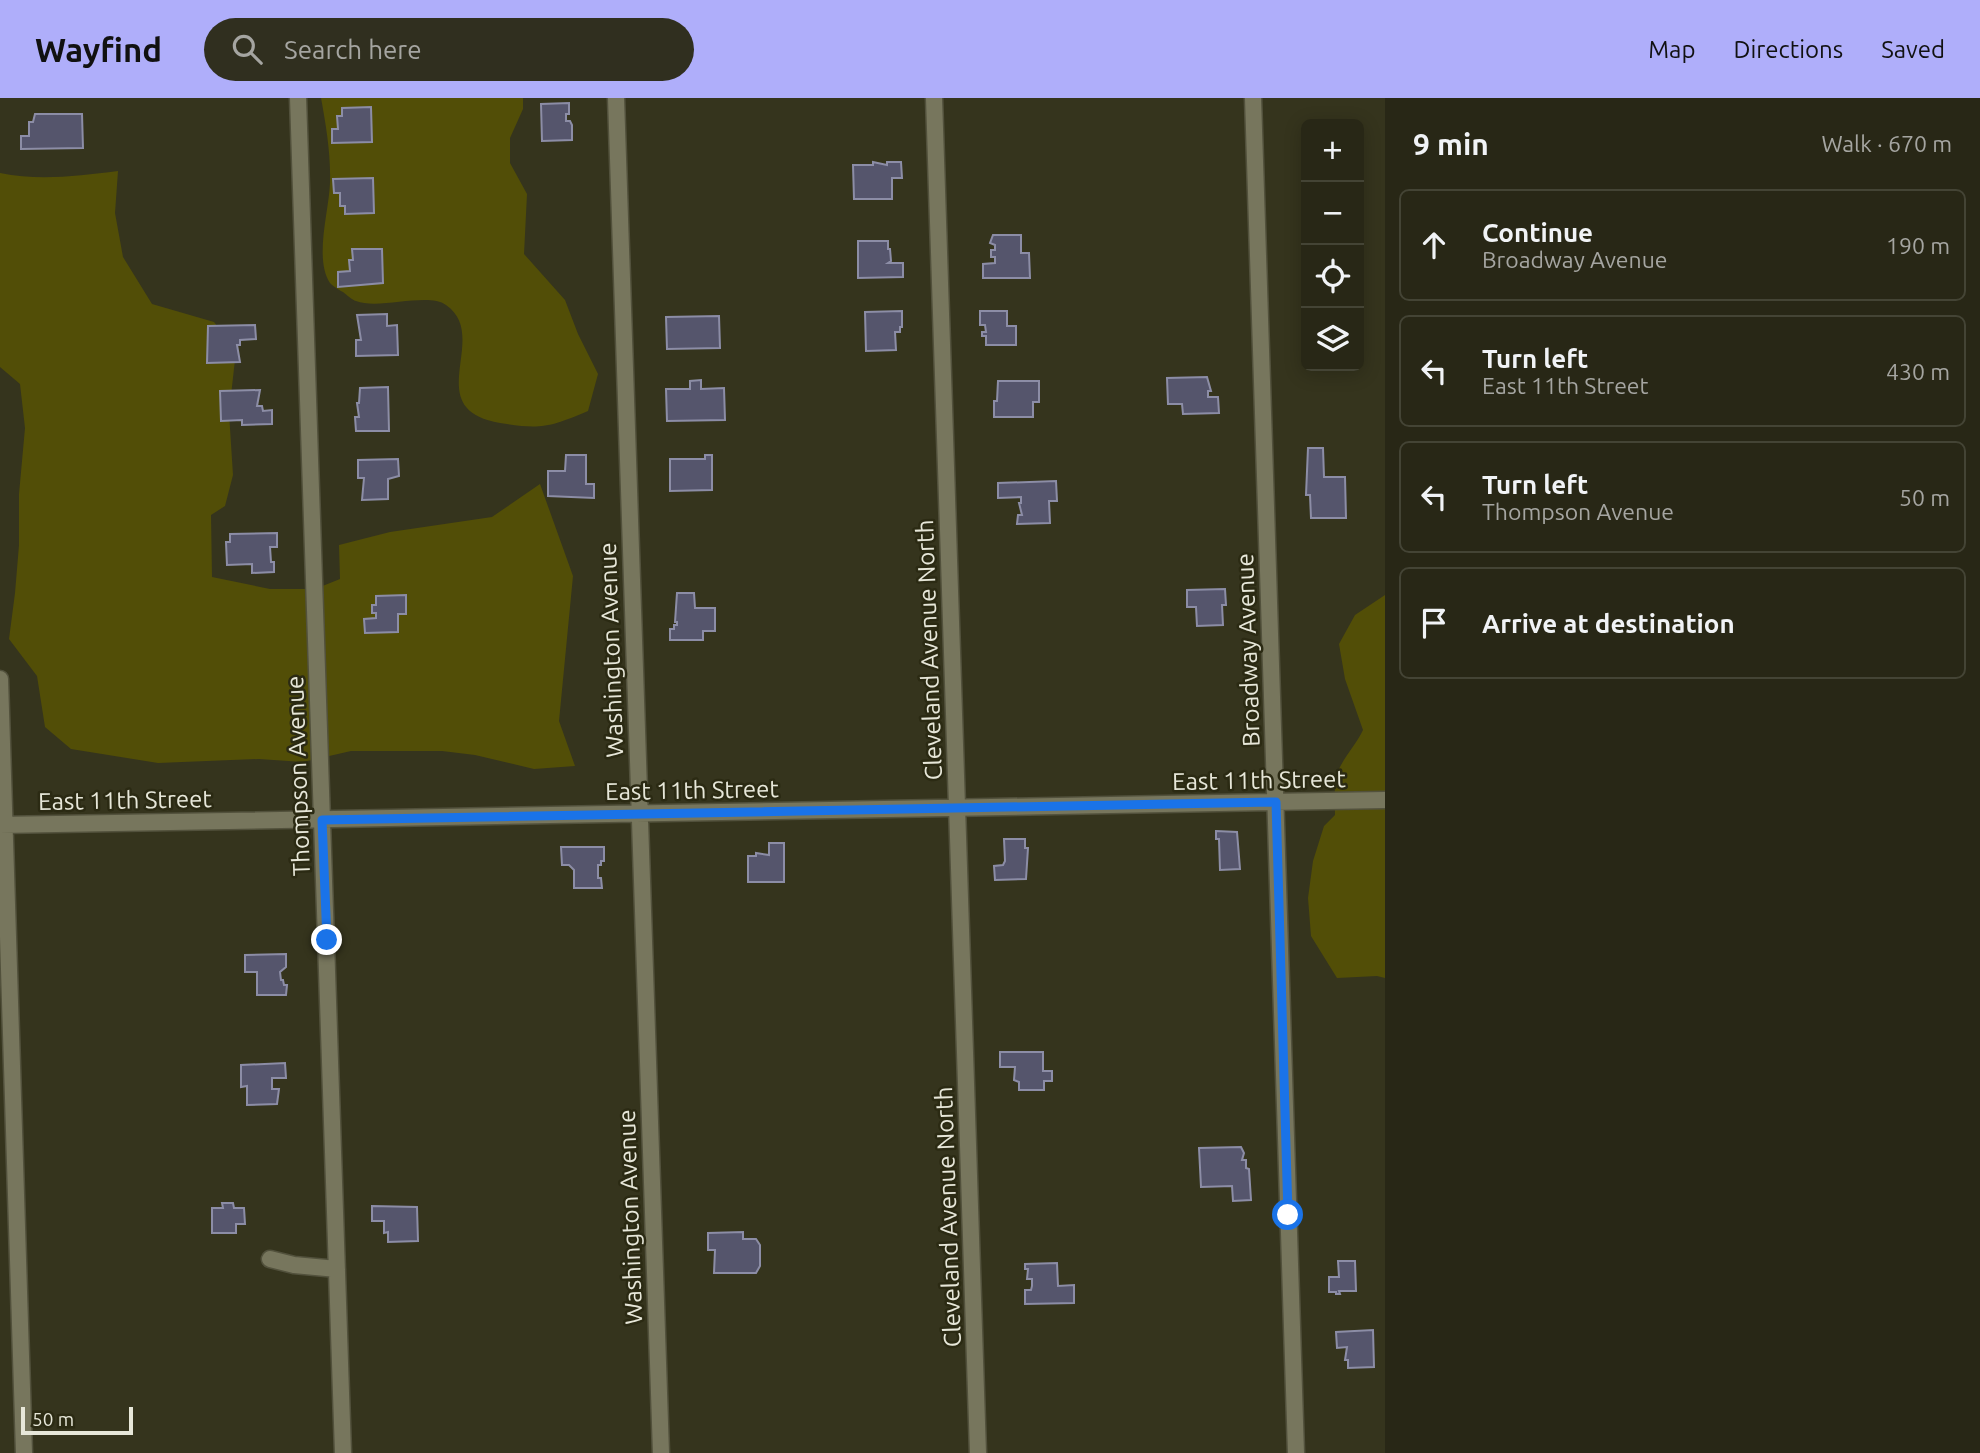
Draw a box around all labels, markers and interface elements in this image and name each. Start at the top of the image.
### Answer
search box [204,18,694,81]
icon: search [228,30,266,68]
text: Wayfind [35,31,162,68]
text: Search here [284,35,422,64]
text: Map [1648,36,1695,63]
text: Directions [1733,36,1843,63]
text: Saved [1881,36,1945,63]
map controls [1301,119,1364,371]
button: + [1301,119,1364,182]
text: 9 min [1413,127,1489,161]
text: Walk · 670 m [1821,131,1952,156]
button: − [1301,182,1364,245]
text: Continue [1482,218,1593,247]
icon: ahead [1415,226,1453,264]
text: 190 m [1886,233,1950,258]
button: locate [1301,245,1364,308]
text: Broadway Avenue [1482,247,1668,272]
button: layers [1301,308,1364,371]
text: Turn left [1482,344,1588,373]
icon: left [1415,352,1453,390]
text: 430 m [1886,359,1950,384]
text: East 11th Street [1482,373,1649,398]
text: Turn left [1482,470,1588,499]
icon: left [1415,478,1453,516]
text: 50 m [1899,485,1950,510]
text: Thompson Avenue [1482,499,1674,524]
street label: Cleveland Avenue North [911,519,947,781]
street label: Washington Avenue [594,542,628,758]
street label: Broadway Avenue [1231,553,1265,747]
icon: arrive [1415,604,1453,642]
text: Arrive at destination [1482,609,1735,638]
street label: Thompson Avenue [281,675,315,877]
street label: East 11th Street [1172,765,1347,795]
street label: East 11th Street [605,775,780,805]
street label: East 11th Street [38,785,213,815]
route end [311,924,342,955]
street label: Cleveland Avenue North [930,1086,966,1348]
street label: Washington Avenue [613,1109,647,1325]
route start [1272,1199,1303,1230]
scale bar [21,1404,133,1436]
text: 50 m [32,1408,74,1430]

